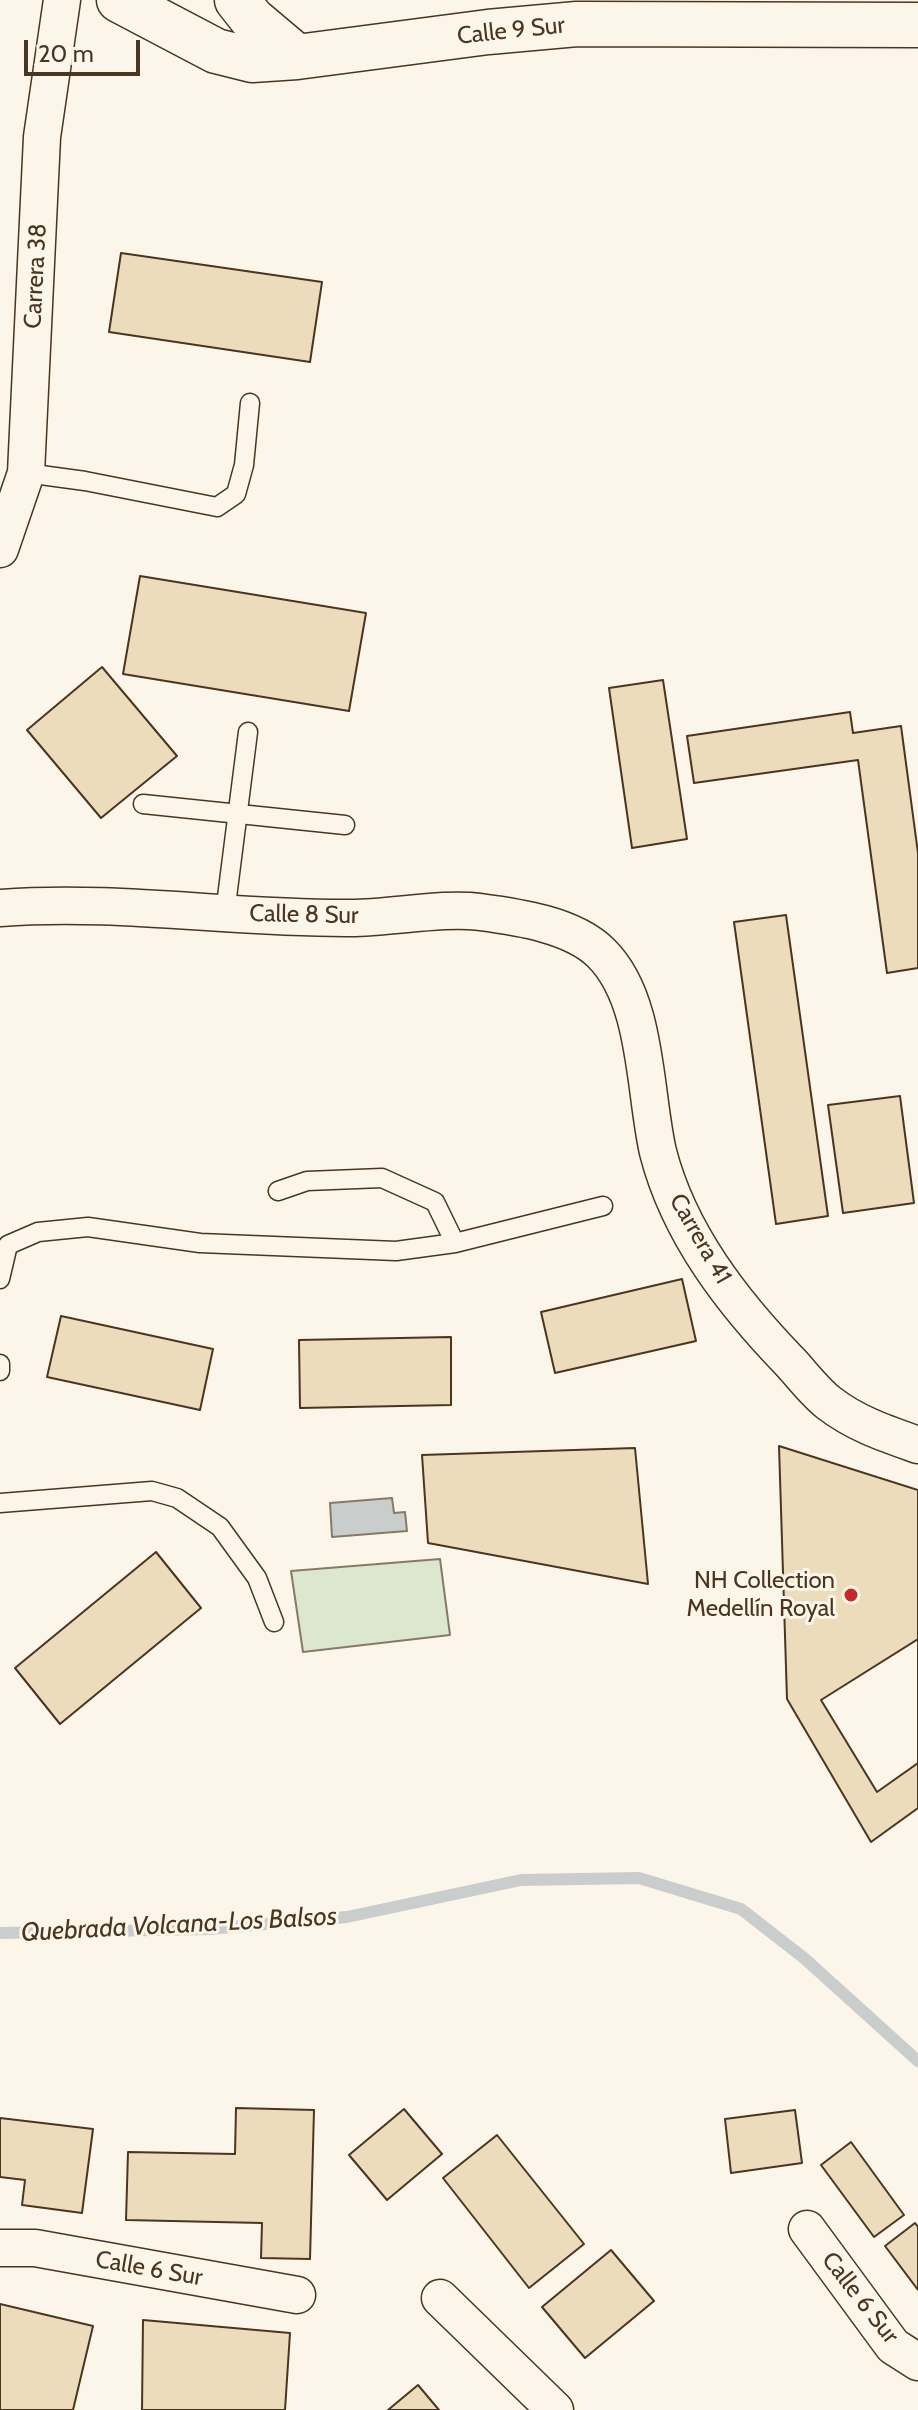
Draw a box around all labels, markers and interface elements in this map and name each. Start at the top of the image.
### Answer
street label: Calle 9 Sur [456,11,566,51]
scale bar [28,24,144,74]
text: 20 m [38,39,94,68]
street label: Carrera 38 [19,223,53,329]
street label: Calle 8 Sur [249,900,359,930]
street label: Carrera 41 [663,1189,737,1289]
place label: NH Collection Medellín Royal [687,1567,835,1623]
marker: NH Collection Medellín Royal [842,1586,860,1604]
water label: Quebrada Volcana-Los Balsos [20,1901,338,1949]
street label: Calle 6 Sur [93,2245,205,2293]
street label: Calle 6 Sur [815,2246,905,2350]

